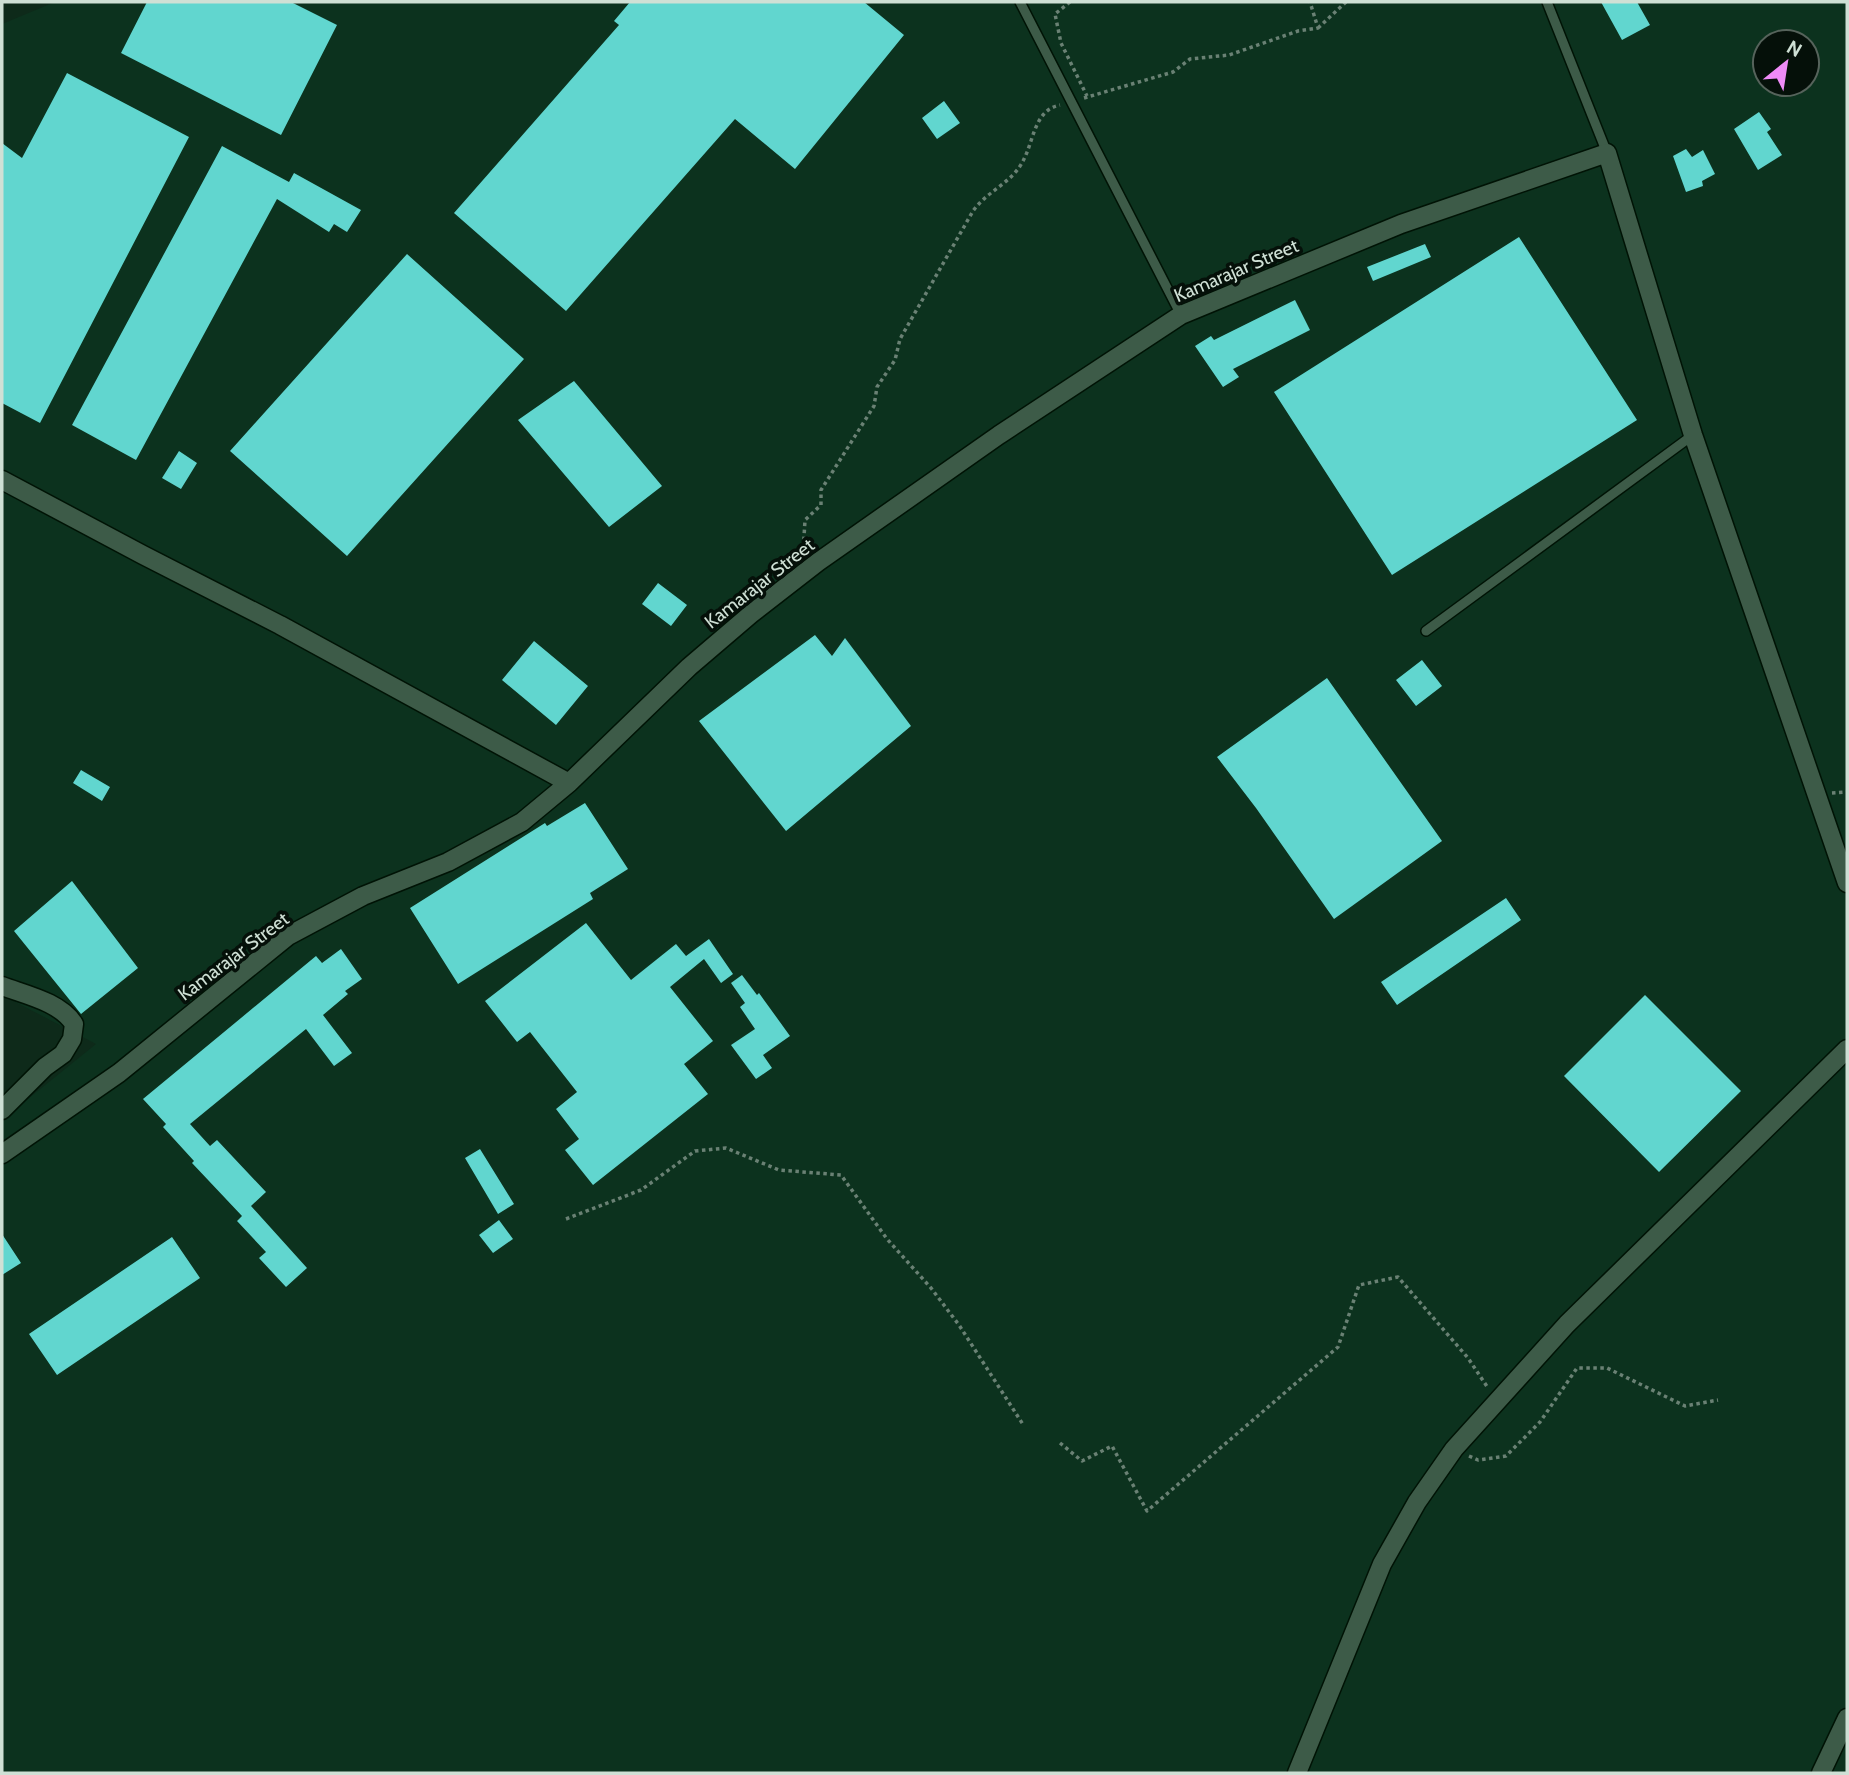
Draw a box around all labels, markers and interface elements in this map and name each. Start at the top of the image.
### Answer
north arrow [1751,28,1821,98]
text: N [1783,35,1806,62]
street label: Kamarajar Street [1171,234,1302,307]
street label: Kamarajar Street [700,533,819,633]
street label: Kamarajar Street [173,907,294,1006]

